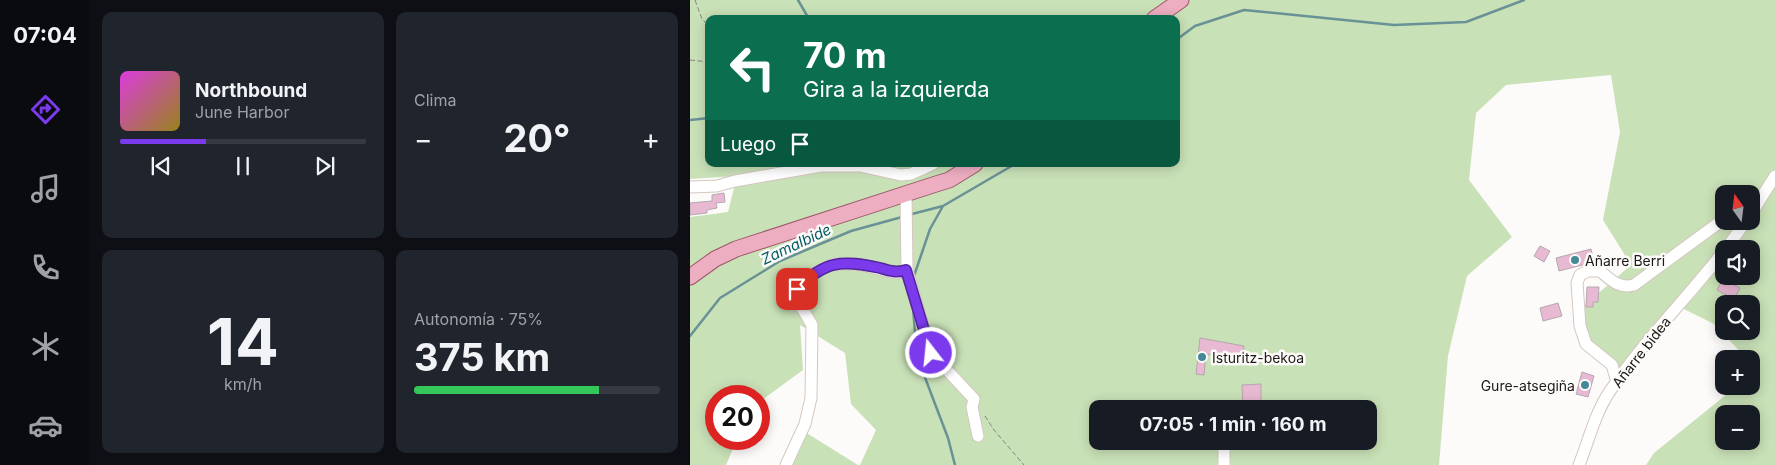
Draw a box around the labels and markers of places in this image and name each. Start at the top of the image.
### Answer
place label: Añarre Berri [1585,252,1665,269]
marker: Añarre Berri [1569,254,1581,266]
pin [776,268,818,310]
place label: Isturitz-bekoa [1212,349,1304,366]
marker: Isturitz-bekoa [1196,351,1208,363]
place label: Gure-atsegiña [1481,377,1575,394]
marker: Gure-atsegiña [1579,379,1591,391]

